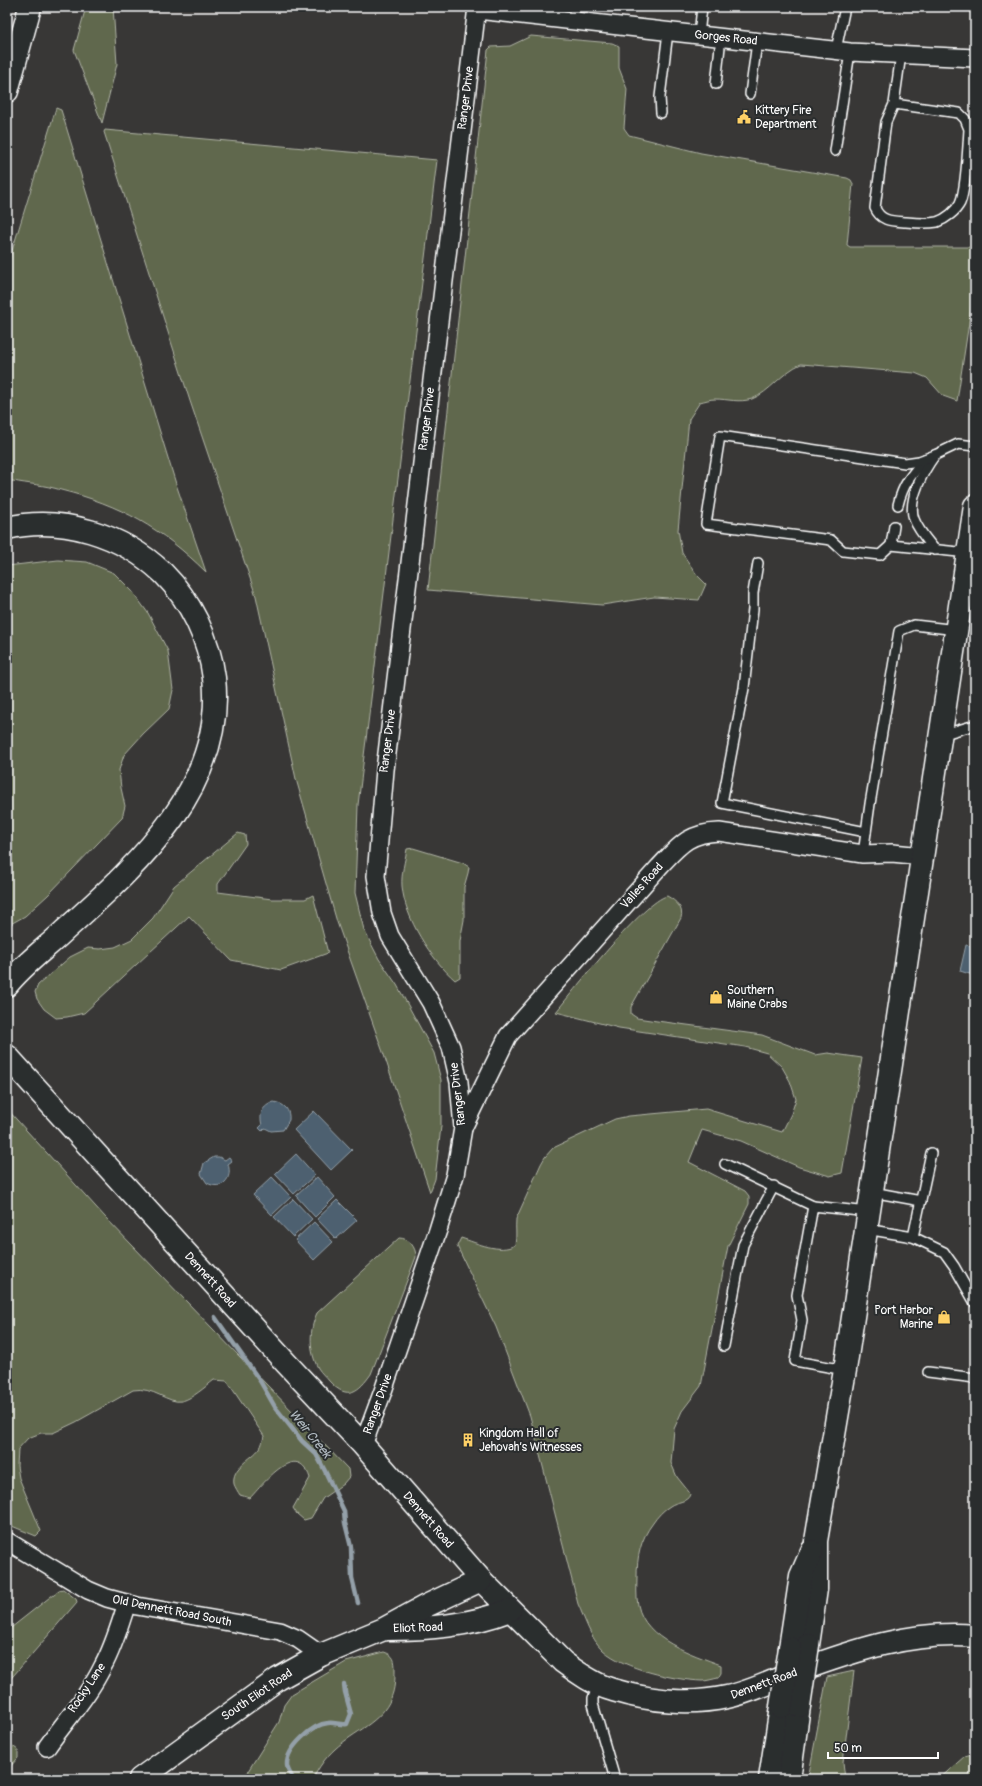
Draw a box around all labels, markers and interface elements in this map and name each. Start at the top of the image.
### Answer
street label: Gorges Road [694,27,758,49]
street label: Ranger Drive [455,66,477,130]
place label: Kittery Fire Department [755,103,817,132]
public building icon: Kittery Fire Department [736,109,752,125]
street label: Ranger Drive [416,387,438,451]
street label: Ranger Drive [377,709,399,773]
street label: Valles Road [617,860,667,912]
place label: Southern Maine Crabs [727,983,788,1012]
shop icon: Southern Maine Crabs [708,989,724,1005]
street label: Ranger Drive [447,1062,469,1126]
street label: Dennett Road [181,1249,239,1311]
place label: Port Harbor Marine [874,1303,934,1332]
shop icon: Port Harbor Marine [936,1309,952,1325]
street label: Ranger Drive [360,1372,396,1436]
water label: Weir Creek [286,1406,335,1463]
place label: Kingdom Hall of Jehovah’s Witnesses [479,1426,582,1455]
building icon: Kingdom Hall of Jehovah’s Witnesses [460,1432,476,1448]
street label: Dennett Road [399,1489,457,1551]
street label: Old Dennett Road South [111,1592,233,1630]
street label: Eliot Road [393,1620,443,1636]
street label: Rocky Lane [65,1660,109,1716]
street label: Dennett Road [729,1665,799,1703]
street label: South Eliot Road [219,1666,295,1724]
scale bar [828,1734,938,1760]
text: 50 m [834,1741,862,1756]

